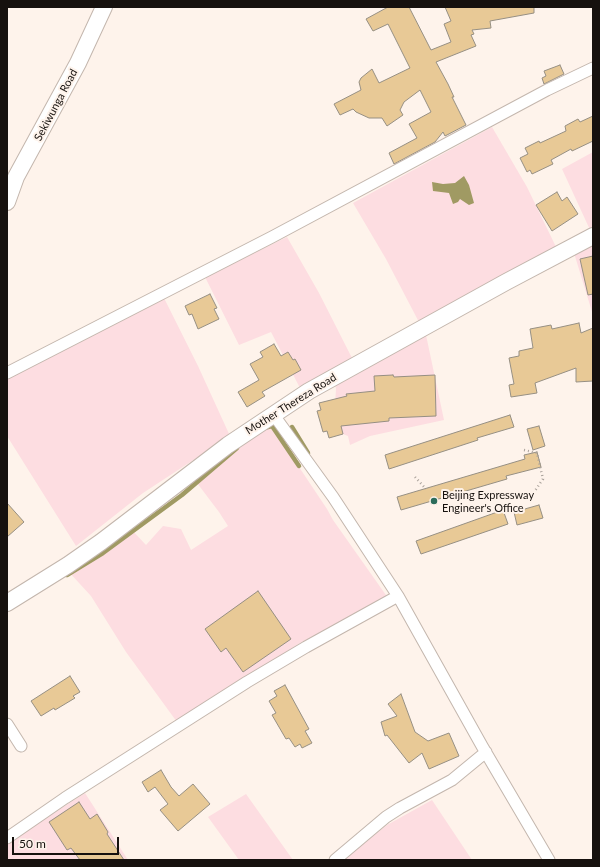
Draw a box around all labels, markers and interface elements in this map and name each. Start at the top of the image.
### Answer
street label: Sekiwunga Road [32,67,80,143]
street label: Mother Thereza Road [243,371,339,437]
place label: Beijing Expressway Engineer's Office [442,488,534,514]
marker: Beijing Expressway Engineer's Office [429,496,439,506]
scale bar [14,829,121,855]
text: 50 m [19,836,46,851]

